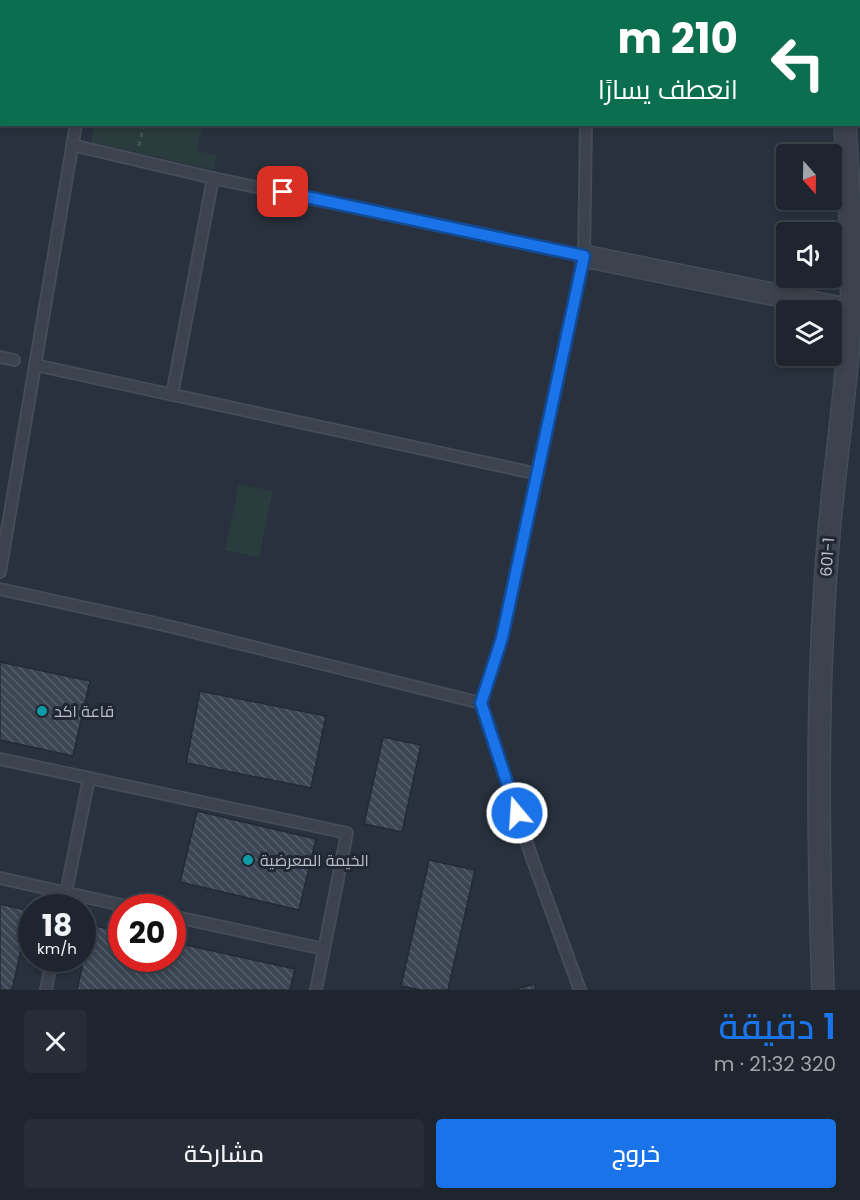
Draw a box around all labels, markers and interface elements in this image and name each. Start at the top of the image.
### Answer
text: 210 m [617,9,738,68]
icon: left [759,24,837,102]
text: انعطف يسارًا [598,71,738,108]
north arrow [776,144,842,210]
map controls [776,144,842,366]
pin [257,166,308,217]
icon: arrive [266,175,299,208]
button: sound [776,222,842,288]
button: layers [776,300,842,366]
street label: 601-1 [815,537,840,577]
place label: قاعة اكد [54,700,114,723]
marker: قاعة اكد [35,704,49,718]
position arrow [485,781,549,845]
place label: الخيمة المعرضية [260,849,369,872]
marker: الخيمة المعرضية [241,853,255,867]
speed limit sign: 20 [108,894,186,972]
text: 18 [42,904,72,947]
text: km/h [37,938,77,959]
text: 1 دقيقة [719,1001,836,1052]
button: close [24,1010,87,1073]
text: 320 m · 21:32 [714,1050,836,1078]
button: مشاركة [24,1119,424,1188]
button: خروج [436,1119,836,1188]

